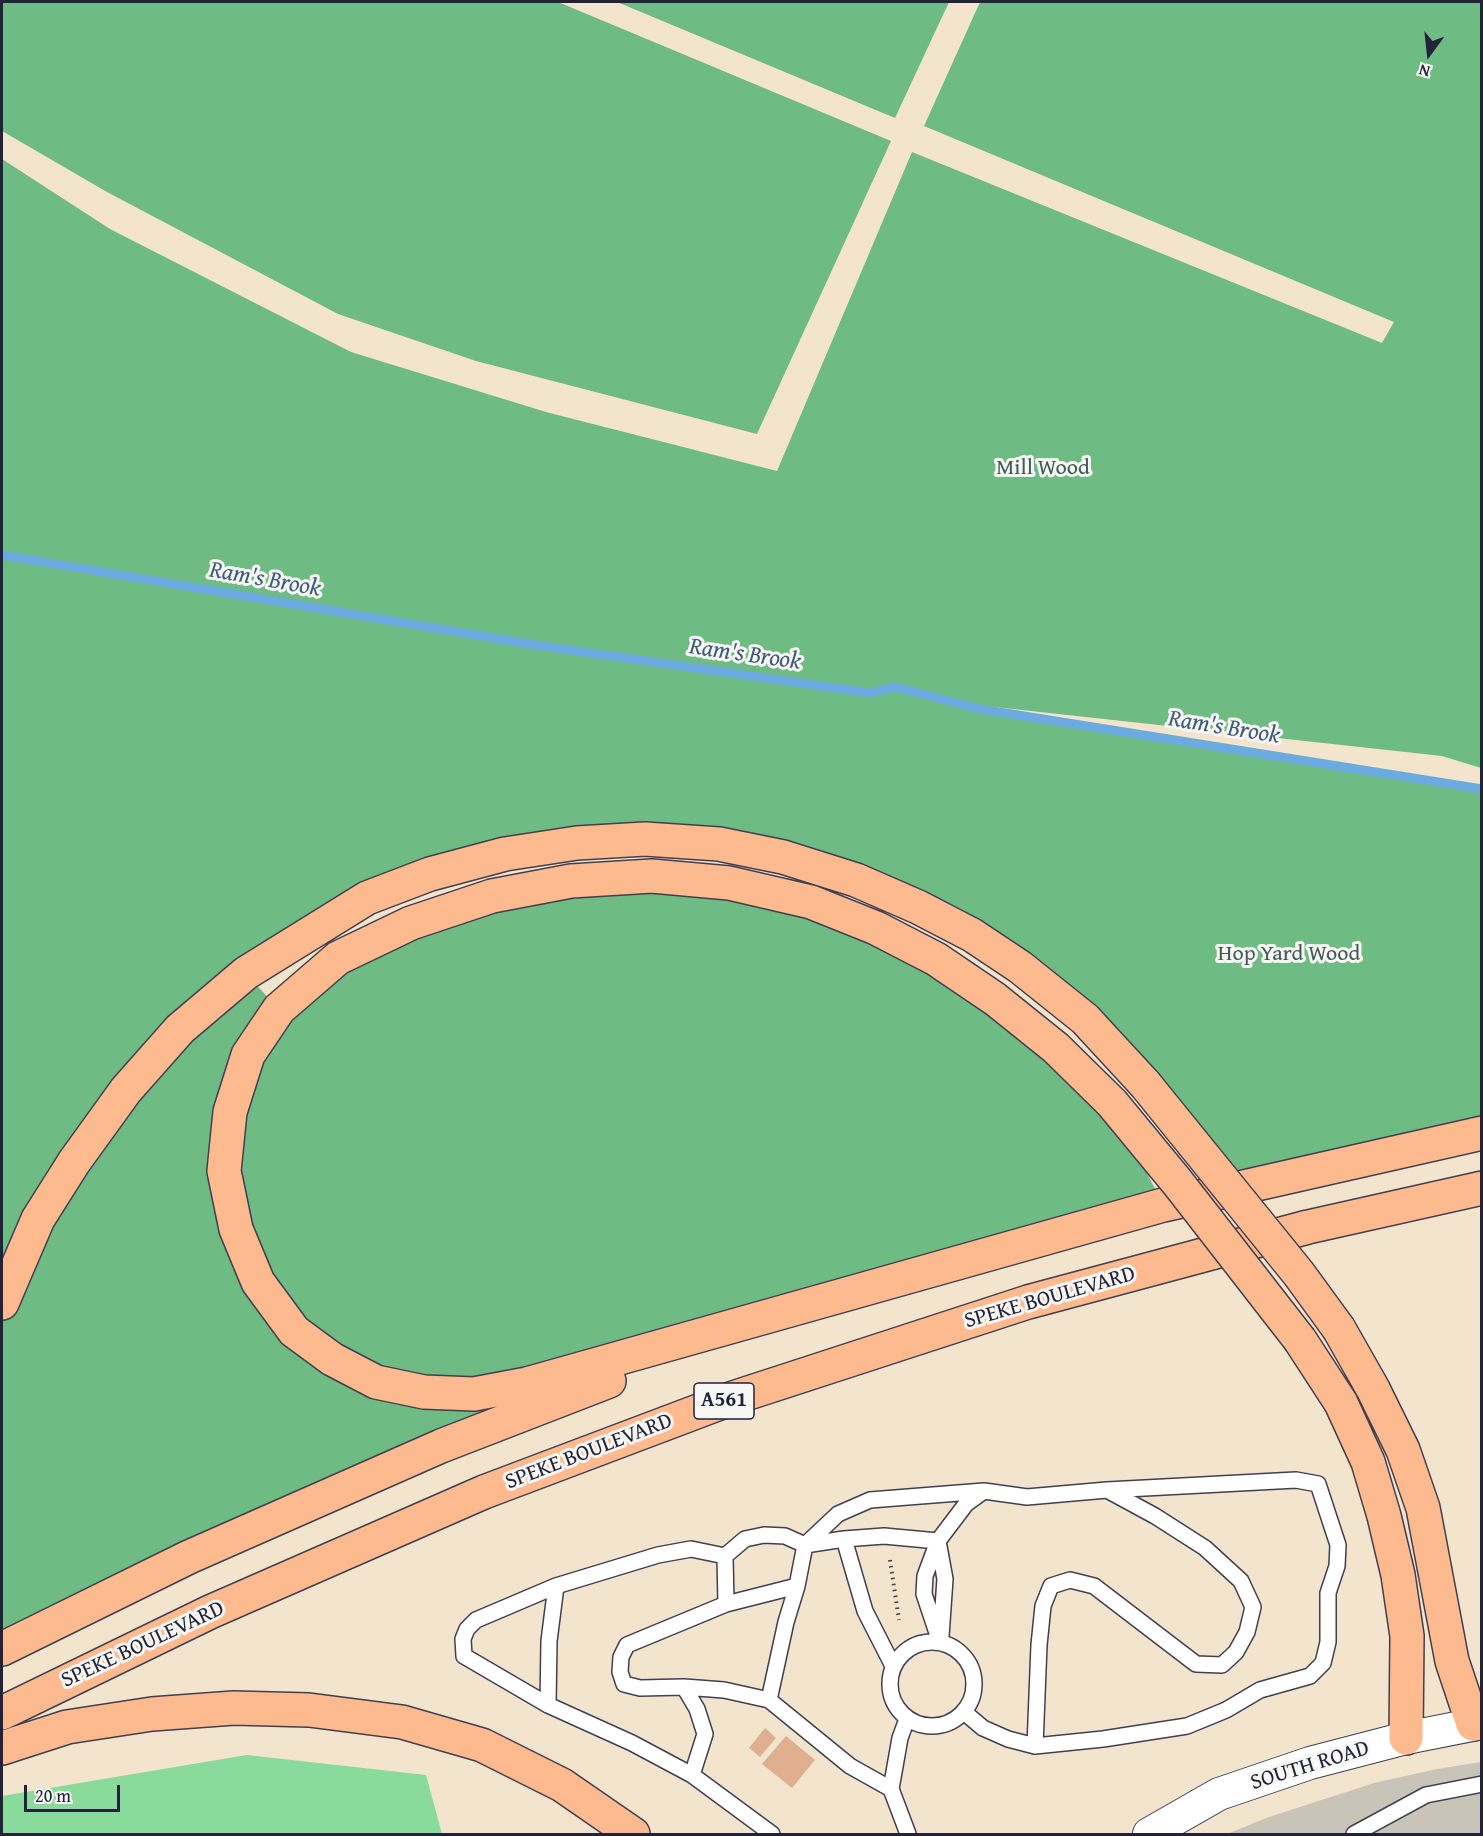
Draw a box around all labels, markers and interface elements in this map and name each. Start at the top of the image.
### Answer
north arrow [1399,24,1459,84]
text: N [1416,58,1433,84]
park label: Mill Wood [996,455,1090,481]
water label: Ram's Brook [207,556,323,604]
water label: Ram's Brook [687,633,803,677]
water label: Ram's Brook [1166,705,1282,751]
park label: Hop Yard Wood [1218,941,1360,967]
street label: SPEKE BOULEVARD [962,1261,1138,1335]
road number: A561 [694,1383,754,1419]
street label: SPEKE BOULEVARD [502,1408,676,1496]
street label: SPEKE BOULEVARD [57,1596,229,1694]
street label: SOUTH ROAD [1248,1735,1372,1797]
scale bar [27,1773,123,1811]
text: 20 m [35,1782,71,1809]

